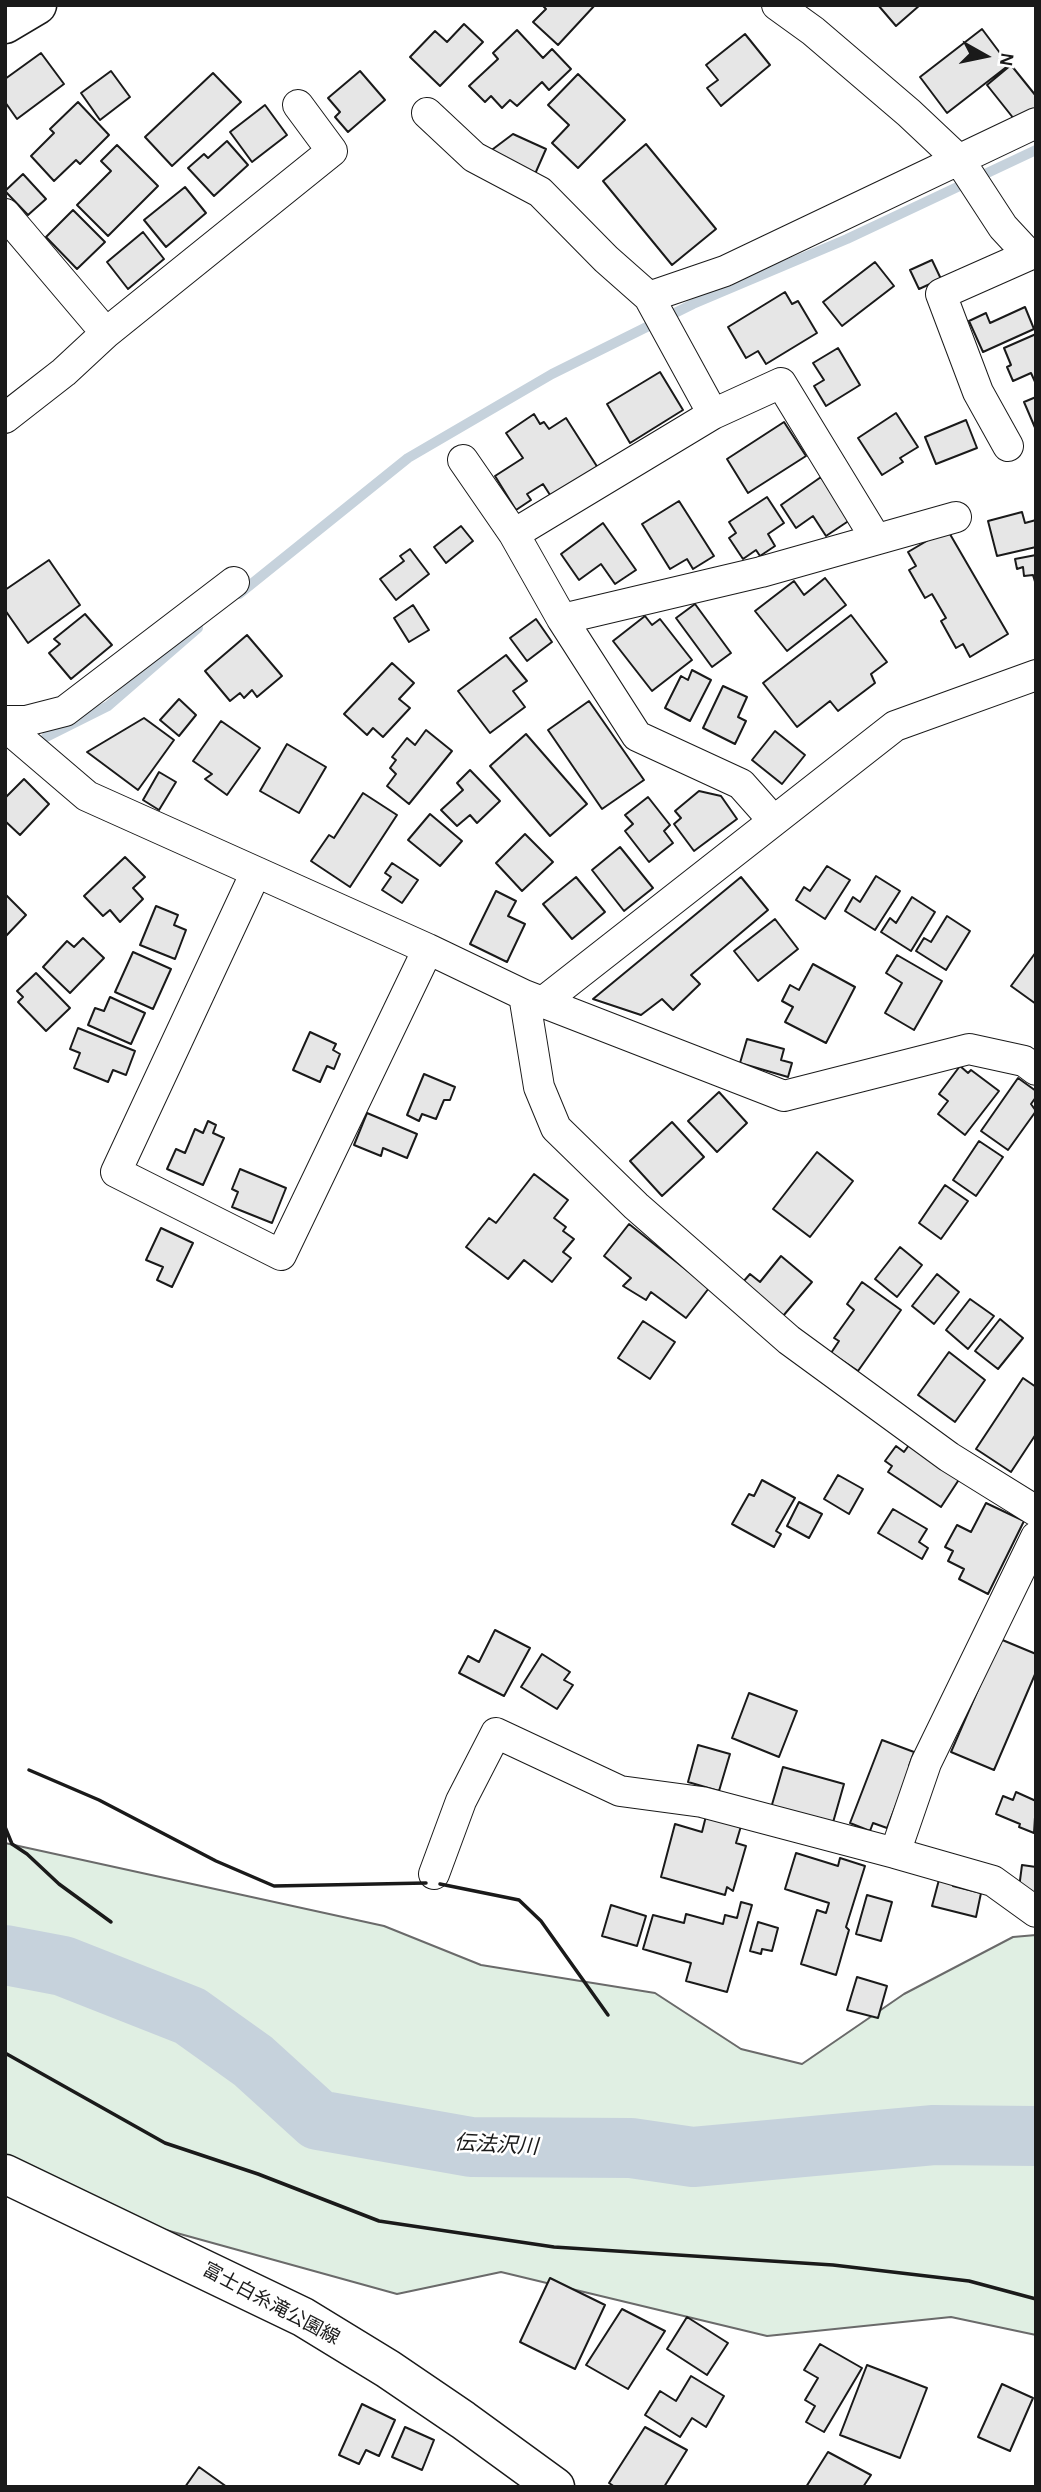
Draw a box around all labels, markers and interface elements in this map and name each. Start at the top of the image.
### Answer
north arrow [950,21,1020,91]
text: N [996,51,1017,67]
water label: 伝法沢川 [453,2130,539,2160]
street label: 富士白糸滝公園線 [199,2258,343,2350]

